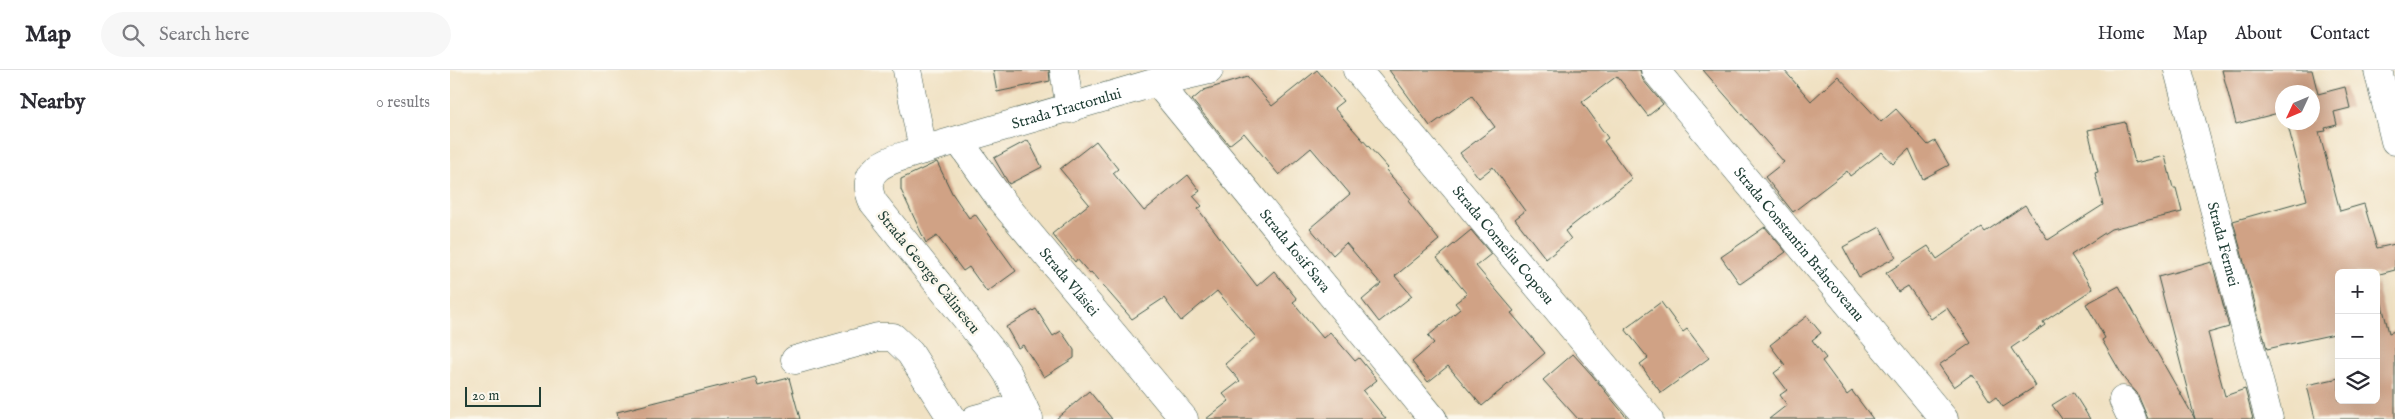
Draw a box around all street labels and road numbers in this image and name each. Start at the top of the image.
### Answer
street label: Strada Tractorului [1009,84,1123,134]
street label: Strada Constantin Brâncoveanu [1729,163,1868,326]
street label: Strada Corneliu Coposu [1448,182,1558,309]
street label: Strada Fermei [2203,200,2243,289]
street label: Strada Iosif Sava [1255,205,1335,297]
street label: Strada George Călinescu [873,207,984,338]
street label: Strada Vlăsiei [1035,244,1103,320]

